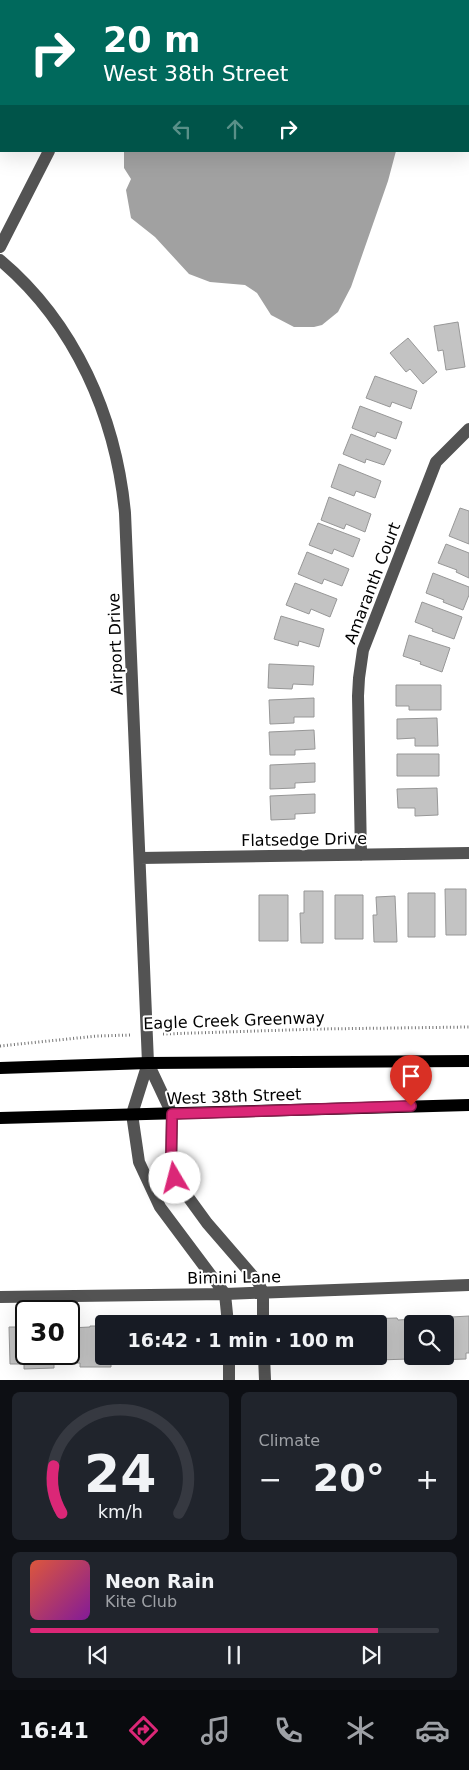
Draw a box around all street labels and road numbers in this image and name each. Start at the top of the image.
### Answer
street label: Amaranth Court [341,520,404,646]
street label: Airport Drive [104,592,127,696]
street label: Flatsedge Drive [241,829,367,850]
street label: Eagle Creek Greenway [143,1008,325,1033]
street label: West 38th Street [166,1085,302,1108]
street label: Bimini Lane [187,1267,281,1288]

